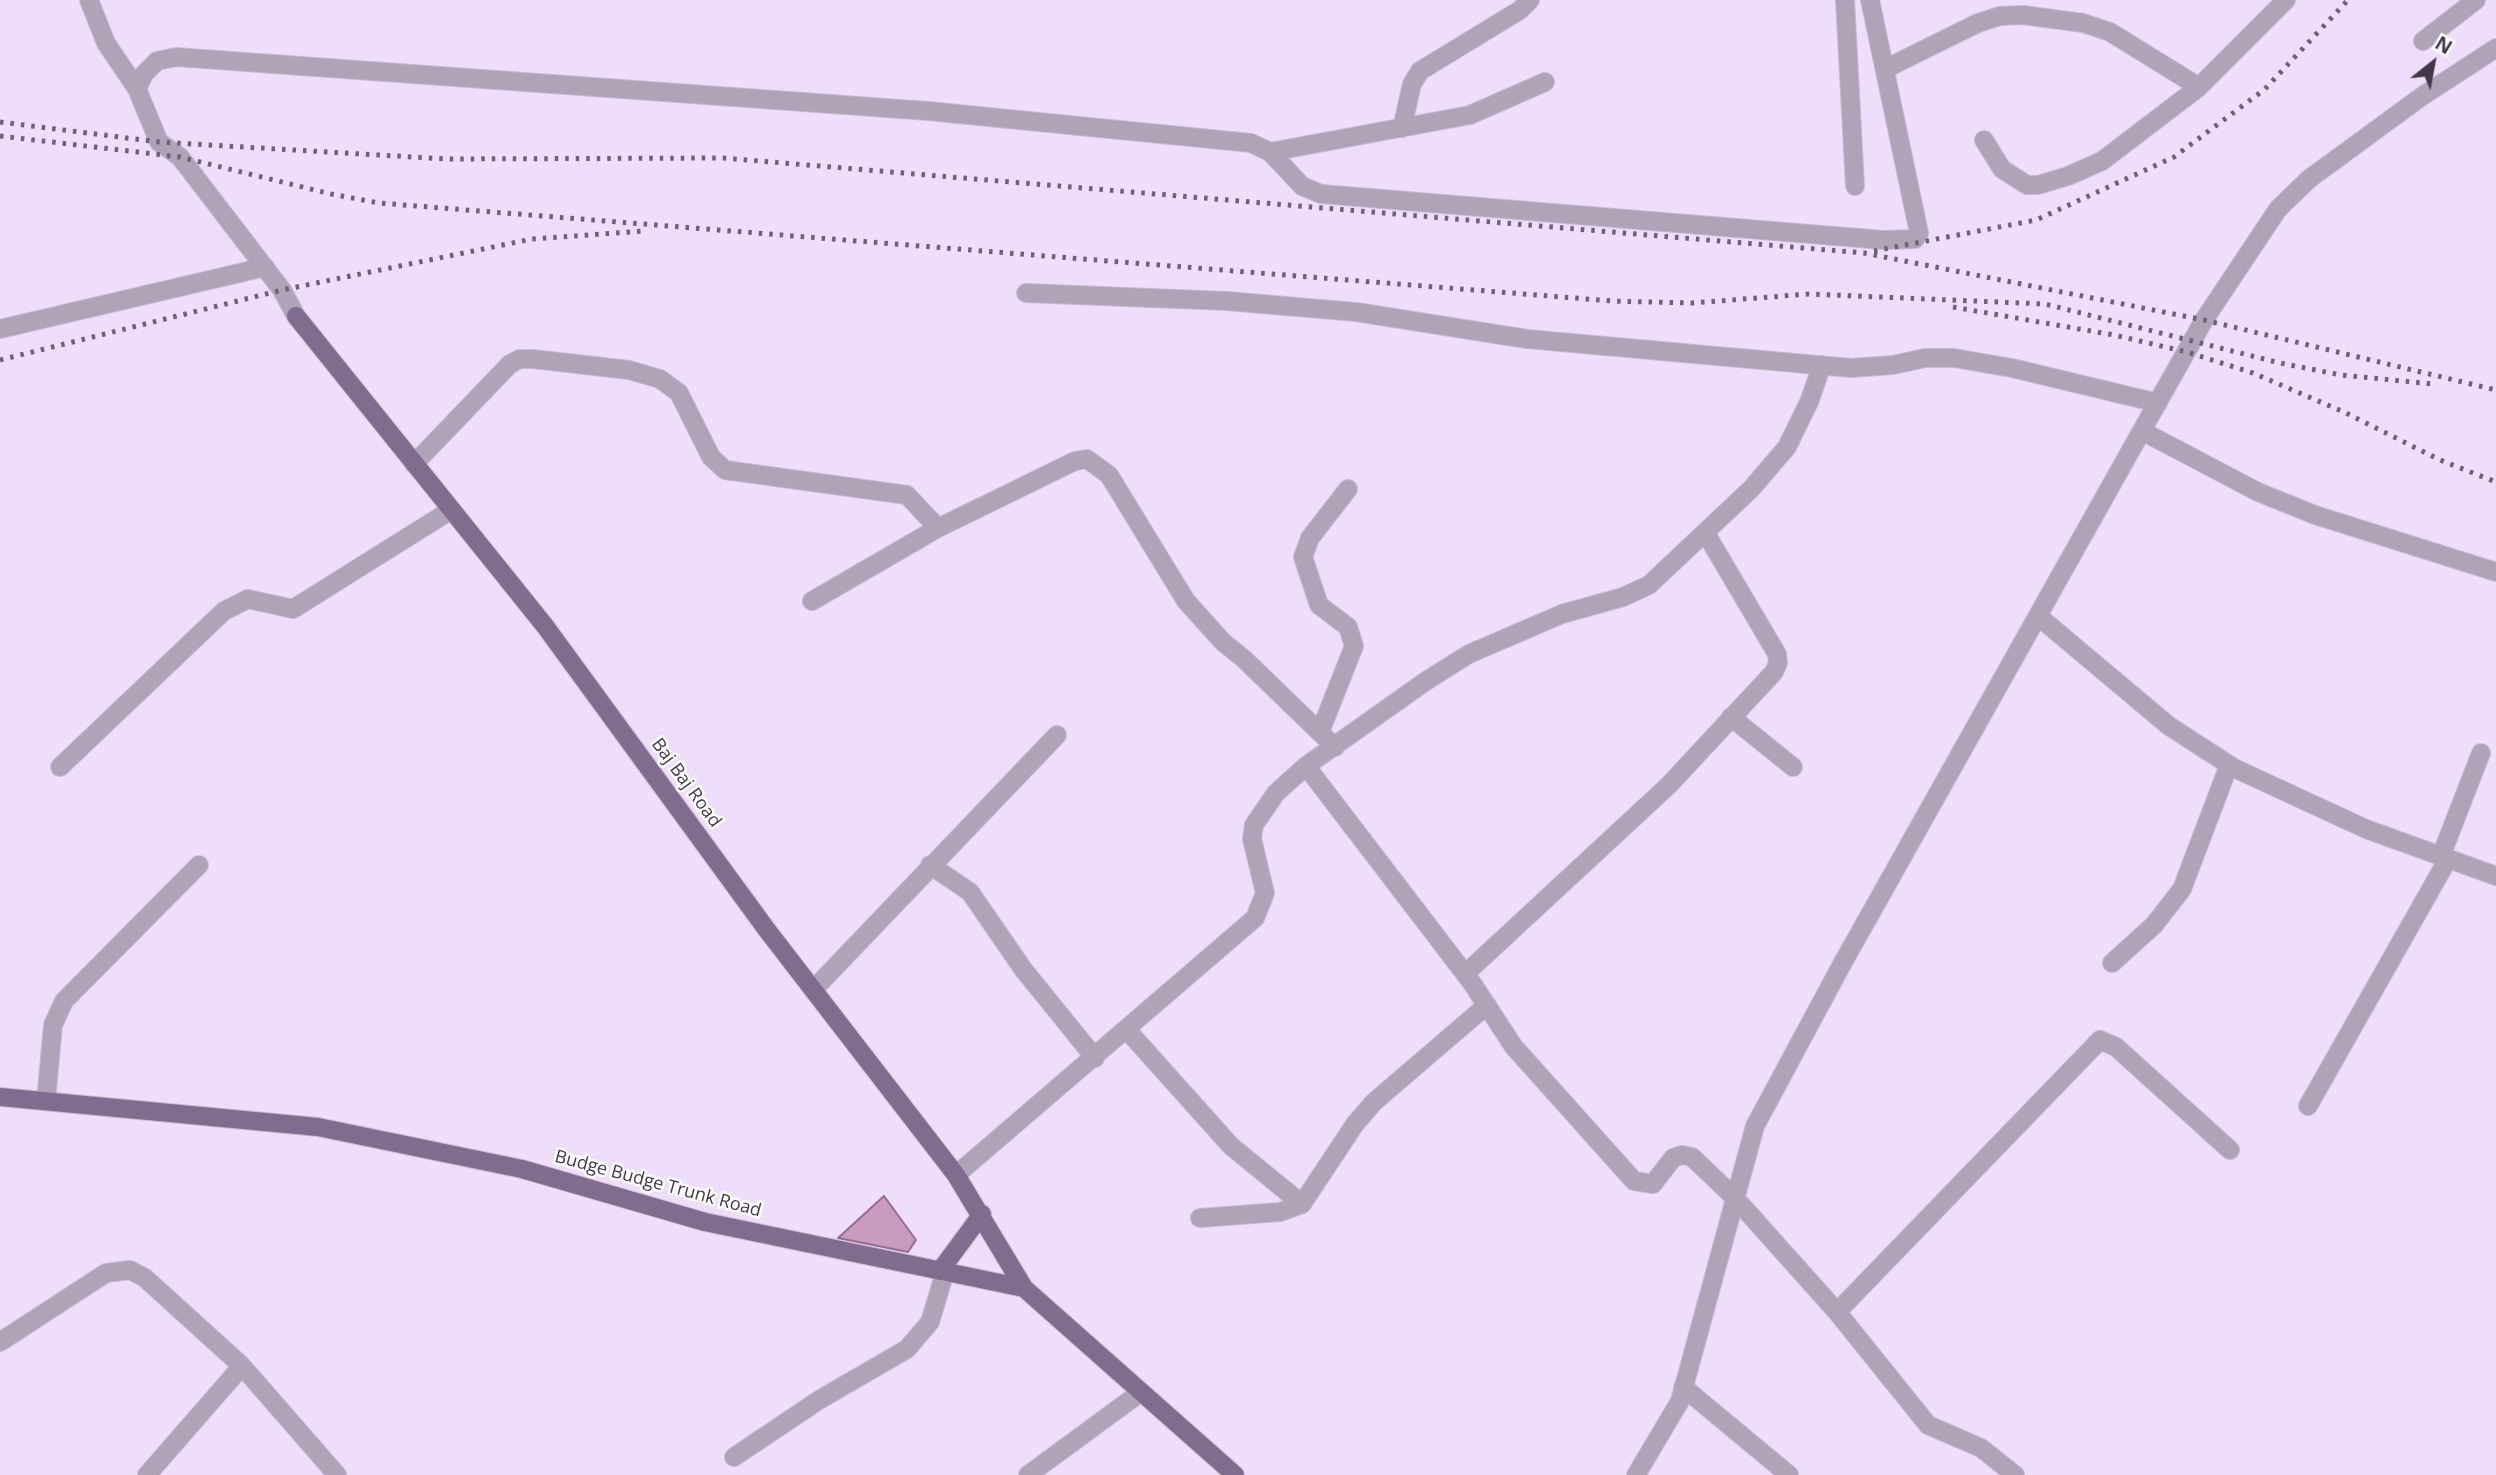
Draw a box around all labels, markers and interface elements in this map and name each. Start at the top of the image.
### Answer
north arrow [2398,28,2468,98]
text: N [2430,30,2457,60]
street label: Baj Baj Road [647,734,725,832]
street label: Budge Budge Trunk Road [552,1146,764,1222]

